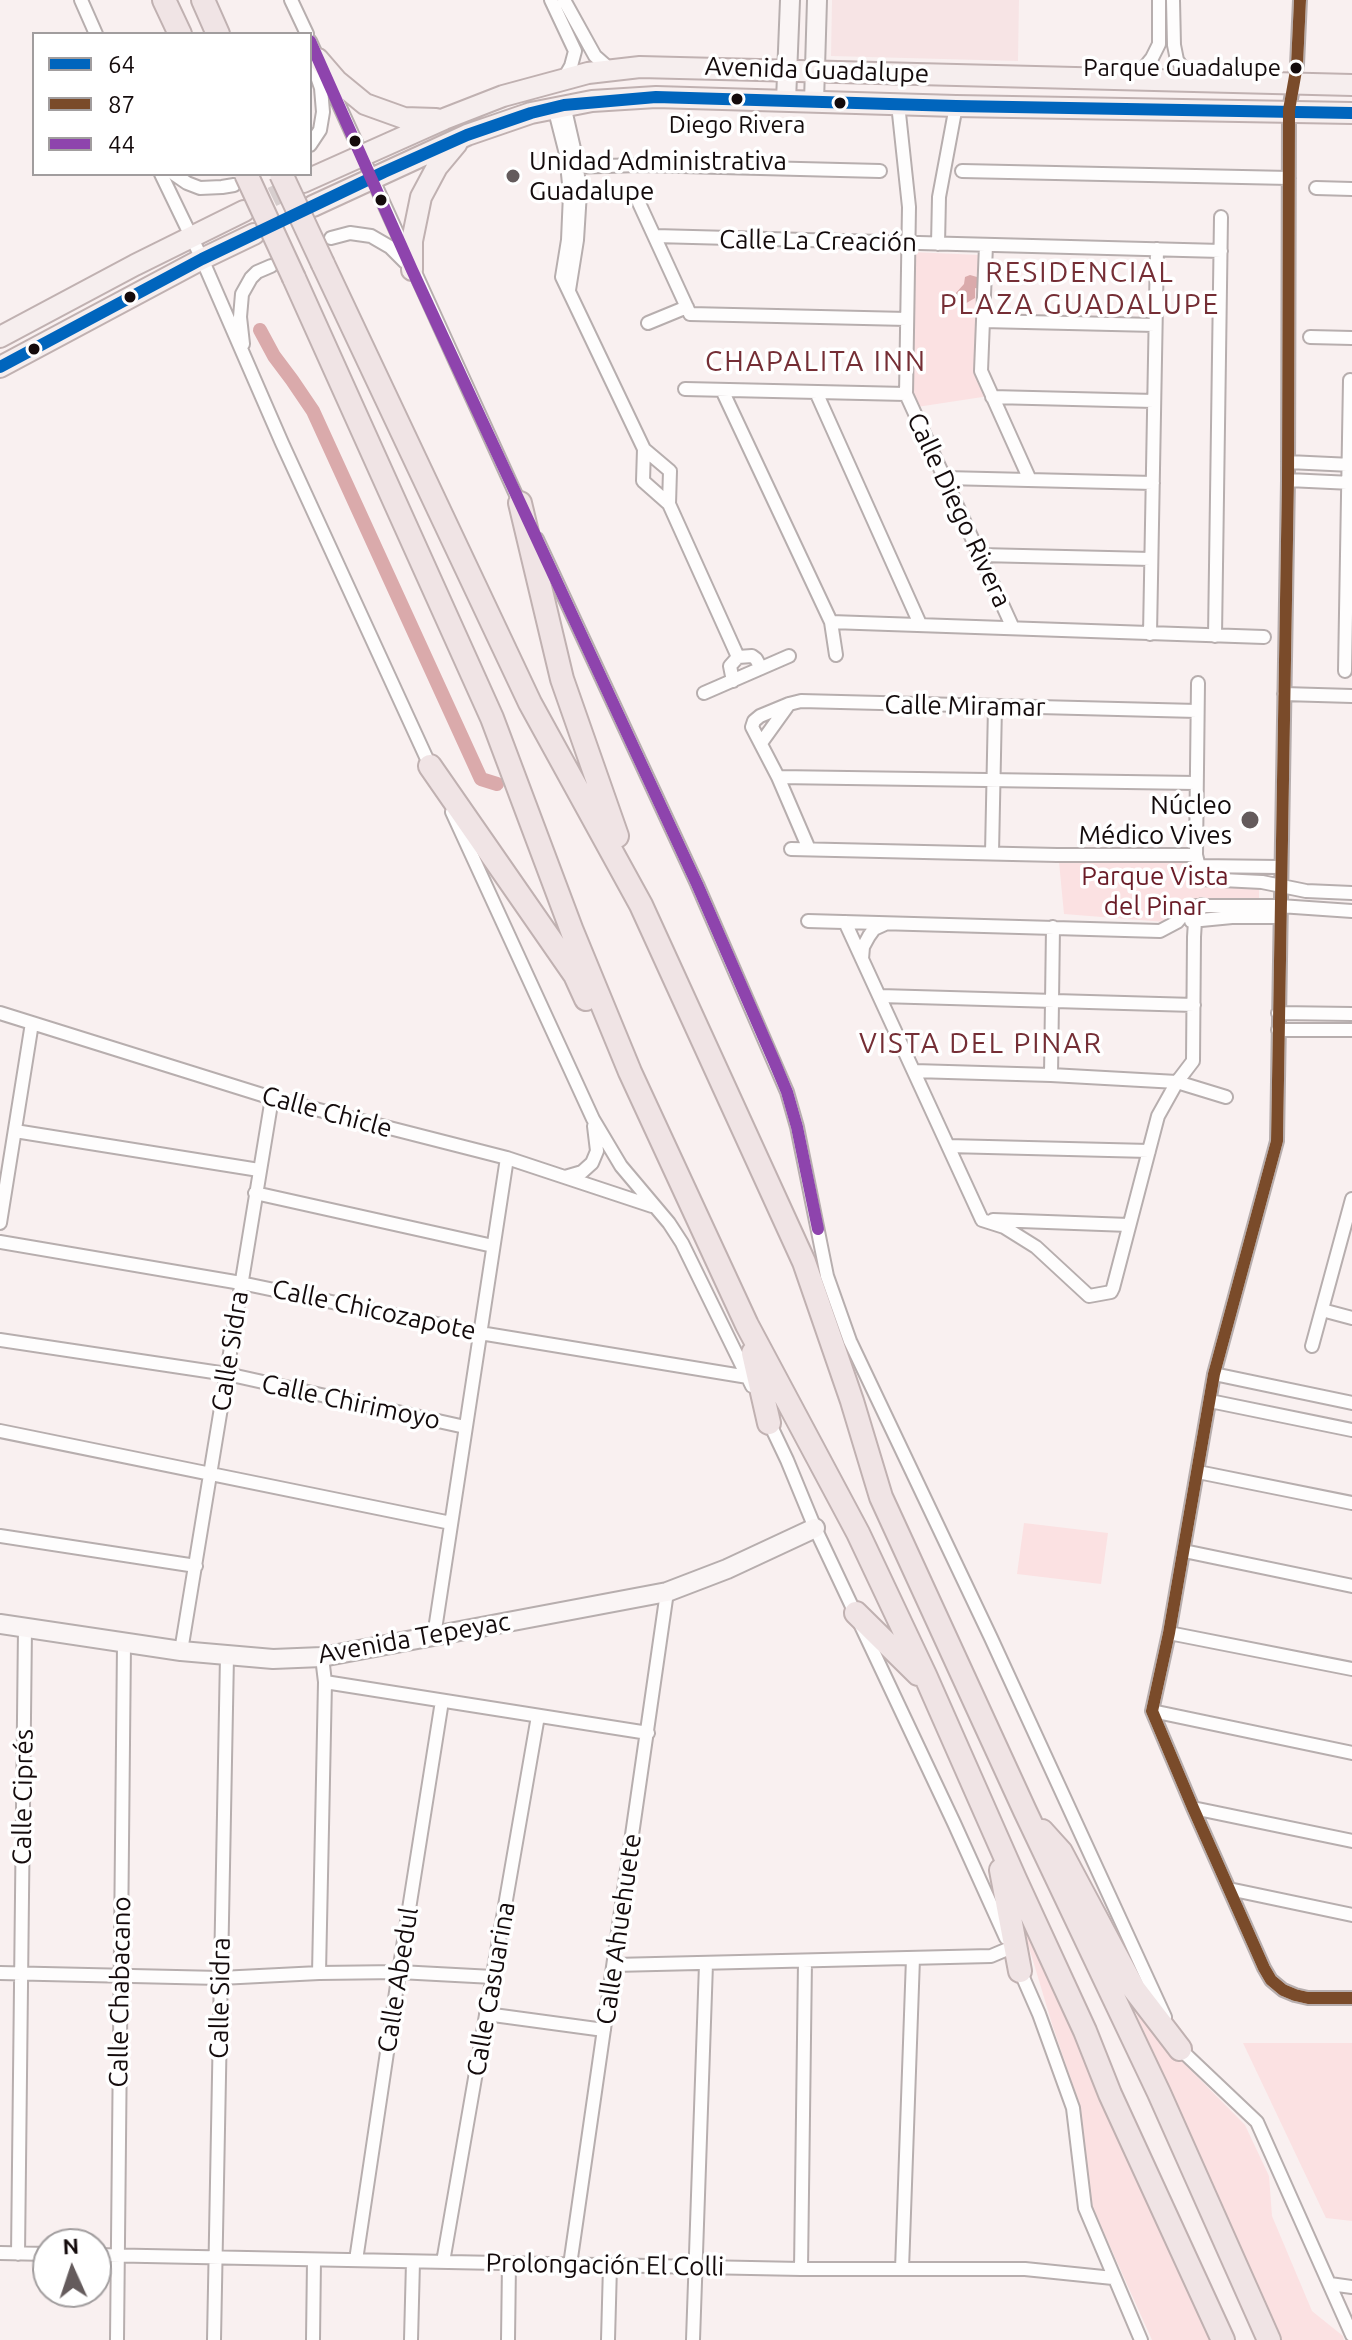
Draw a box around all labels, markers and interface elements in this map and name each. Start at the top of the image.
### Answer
legend [32,32,312,176]
street label: Avenida Guadalupe [704,50,930,90]
text: 64 [108,51,135,78]
place label: Parque Guadalupe [1083,54,1281,82]
marker: Parque Guadalupe [1288,60,1304,76]
text: 87 [108,91,135,118]
marker: Diego Rivera [729,91,745,107]
unlabelled marker [832,95,848,111]
place label: Diego Rivera [669,111,805,139]
text: 44 [108,131,135,158]
unlabelled marker [347,133,363,149]
place label: Unidad Administrativa Guadalupe [529,145,787,206]
marker: Unidad Administrativa Guadalupe [504,167,522,185]
unlabelled marker [373,192,389,208]
street label: Calle La Creación [719,224,917,258]
district label: RESIDENCIAL PLAZA GUADALUPE [940,256,1220,322]
unlabelled marker [122,289,138,305]
unlabelled marker [26,341,42,357]
district label: CHAPALITA INN [705,345,927,379]
street label: Calle Diego Rivera [900,408,1018,612]
street label: Calle Miramar [884,689,1046,723]
place label: Núcleo Médico Vives [1078,789,1232,850]
marker: Núcleo Médico Vives [1239,809,1261,831]
park label: Parque Vista del Pinar [1081,860,1229,922]
district label: VISTA DEL PINAR [859,1027,1103,1061]
street label: Calle Chicle [258,1080,396,1144]
street label: Calle Chicozapote [269,1273,479,1347]
street label: Calle Sidra [205,1289,255,1413]
street label: Calle Chirimoyo [259,1368,443,1436]
street label: Avenida Tepeyac [316,1606,512,1670]
street label: Calle Ciprés [6,1729,40,1865]
street label: Calle Ahuehuete [590,1831,648,2027]
street label: Calle Chabacano [103,1896,137,2088]
street label: Calle Casuarina [460,1899,522,2079]
street label: Calle Abedul [371,1905,425,2055]
street label: Calle Sidra [203,1937,237,2059]
north arrow [32,2228,112,2308]
text: N [62,2233,80,2258]
street label: Prolongación El Colli [485,2247,725,2283]

